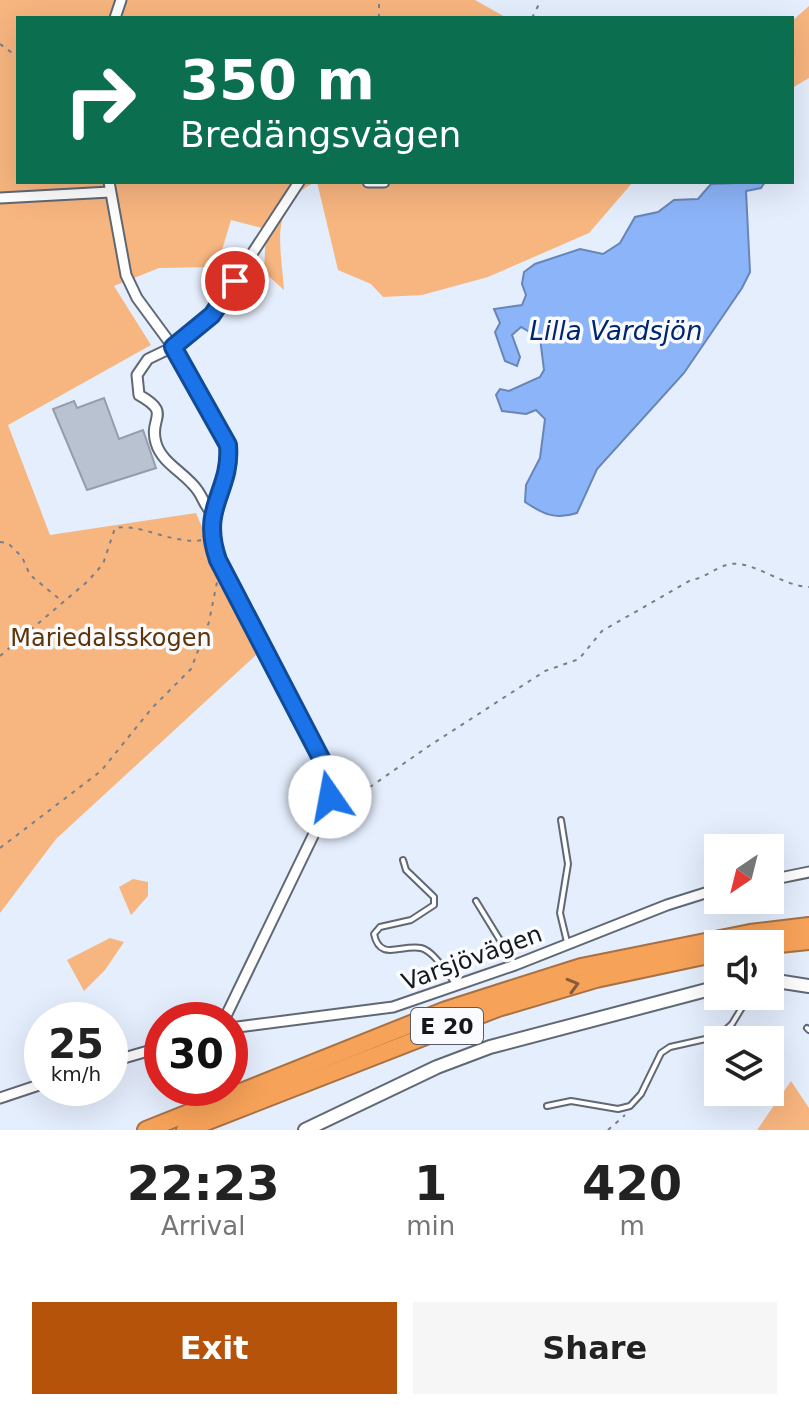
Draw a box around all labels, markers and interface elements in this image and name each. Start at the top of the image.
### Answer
text: 350 m [180,47,375,112]
icon: right [48,48,152,152]
text: Bredängsvägen [180,114,461,155]
pin [201,247,269,315]
icon: arrive [213,259,257,303]
water label: Lilla Vardsjön [530,316,702,346]
park label: Mariedalsskogen [10,624,212,652]
position arrow [288,755,372,839]
north arrow [704,834,784,914]
map controls [704,834,784,1106]
street label: Varsjövägen [398,920,546,996]
button: sound [704,930,784,1010]
one-way arrow [565,978,579,994]
speed limit sign: 30 [144,1002,248,1106]
road number: E 20 [411,1008,483,1044]
text: 25 [48,1021,104,1067]
button: layers [704,1026,784,1106]
text: km/h [51,1062,101,1086]
text: 22:23 [127,1155,280,1211]
text: 1 [414,1155,447,1211]
text: 420 [582,1155,682,1211]
text: Arrival [161,1211,245,1241]
text: min [406,1211,455,1241]
text: m [619,1211,645,1241]
button: Exit [32,1302,397,1394]
button: Share [413,1302,777,1394]

